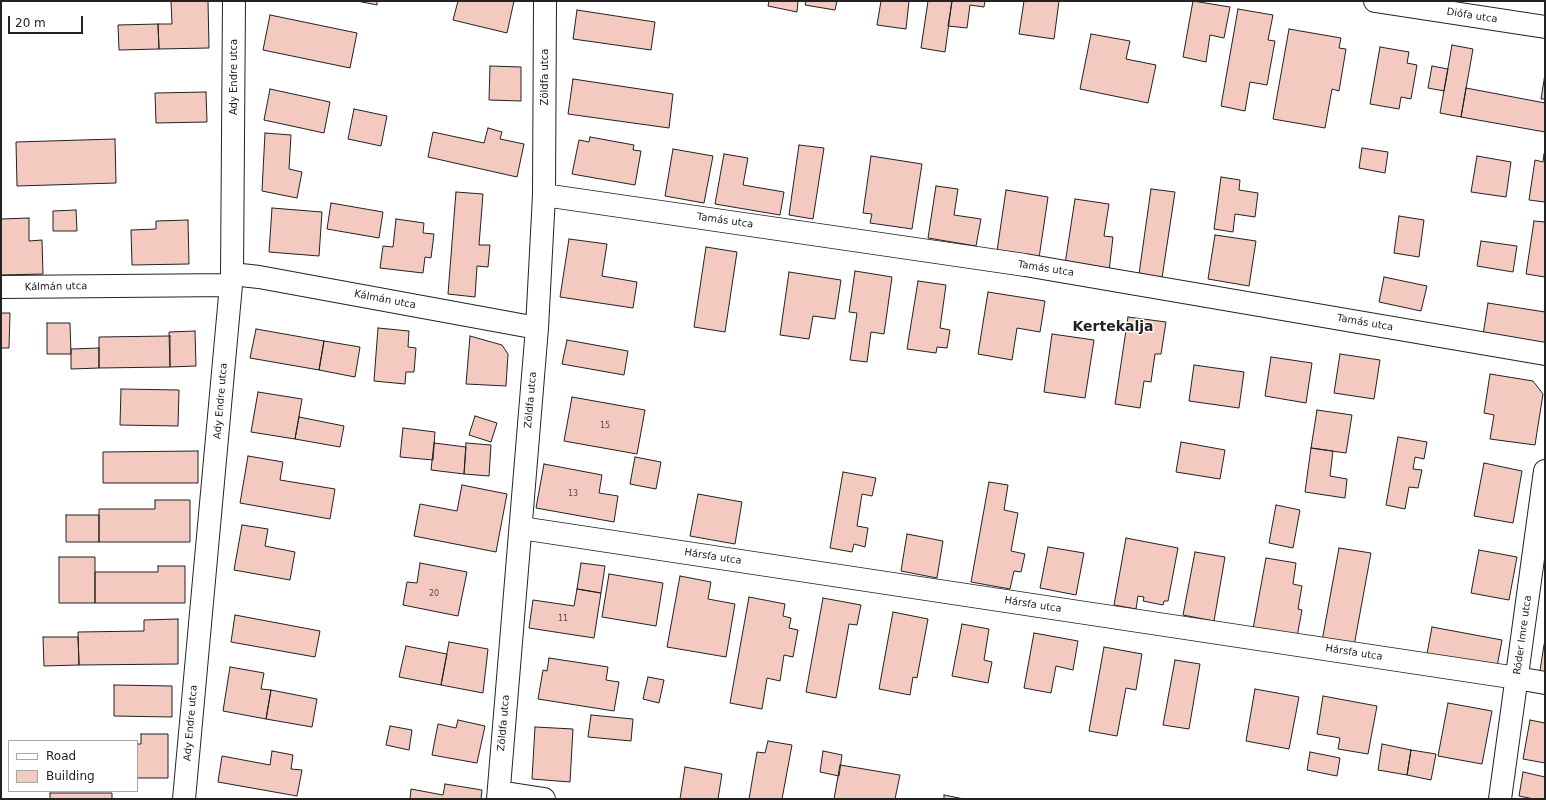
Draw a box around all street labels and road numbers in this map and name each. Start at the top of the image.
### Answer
street label: Diófa utca [1446,6,1498,26]
street label: Ady Endre utca [228,39,240,115]
street label: Zöldfa utca [539,49,551,105]
street label: Tamás utca [696,211,754,231]
street label: Tamás utca [1017,259,1075,279]
street label: Kálmán utca [25,280,87,294]
street label: Kálmán utca [353,288,417,312]
street label: Tamás utca [1336,312,1394,334]
street label: Ady Endre utca [212,363,230,439]
street label: Zöldfa utca [523,371,539,429]
street label: Hársfa utca [684,547,742,567]
street label: Róder Imre utca [1511,594,1535,676]
street label: Hársfa utca [1004,595,1062,615]
street label: Hársfa utca [1325,643,1383,663]
street label: Ady Endre utca [182,685,200,761]
street label: Zöldfa utca [496,694,512,752]

